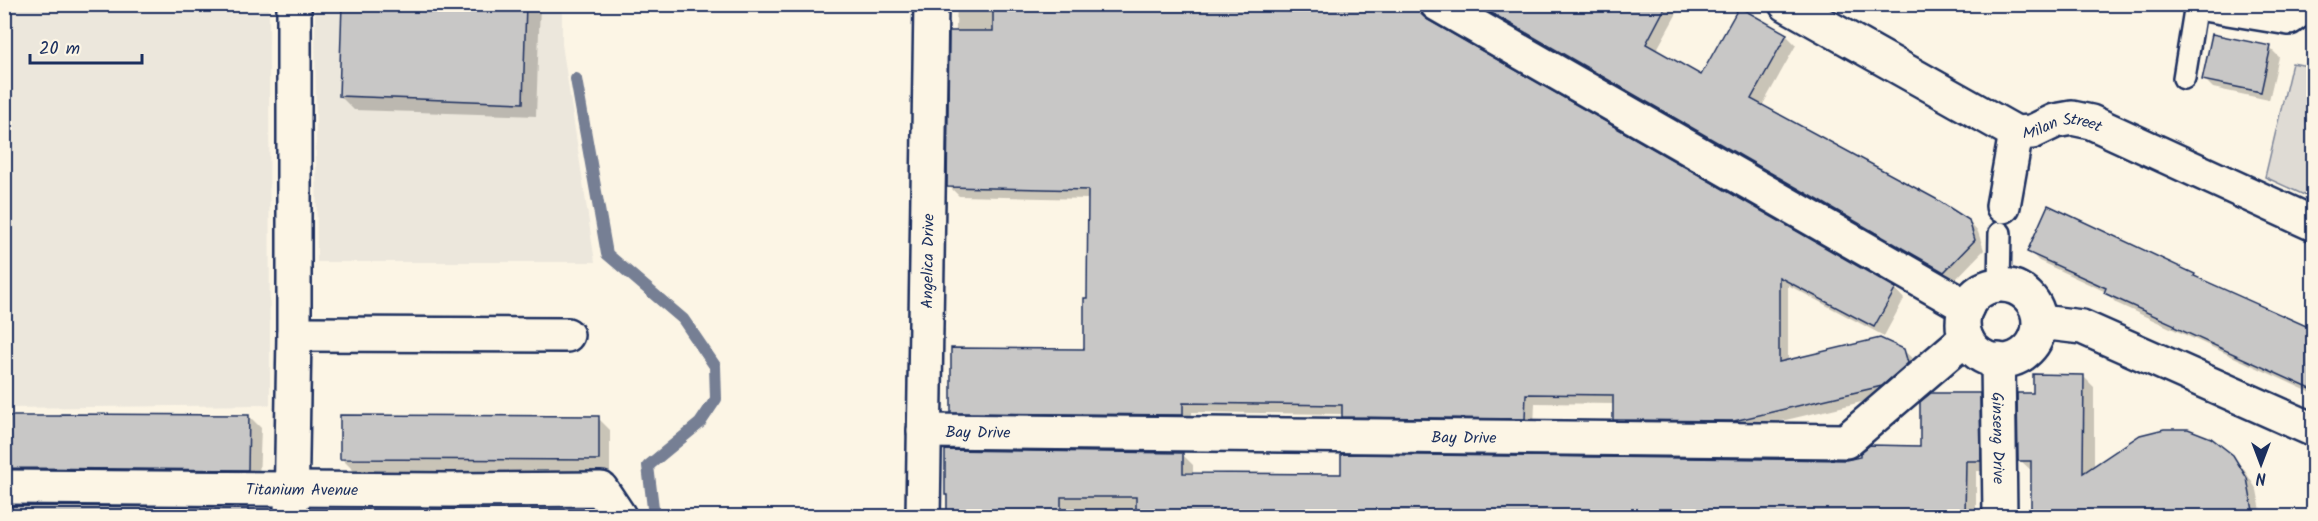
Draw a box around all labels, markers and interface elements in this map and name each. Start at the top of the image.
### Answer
scale bar [30,27,142,65]
text: 20 m [39,35,80,64]
street label: Milan Street [2022,107,2107,147]
street label: Angelica Drive [915,213,942,309]
street label: Ginseng Drive [1984,392,2011,484]
street label: Bay Drive [945,420,1011,446]
street label: Bay Drive [1431,426,1497,451]
north arrow [2231,434,2291,494]
text: N [2256,465,2266,490]
street label: Titanium Avenue [246,478,358,503]

